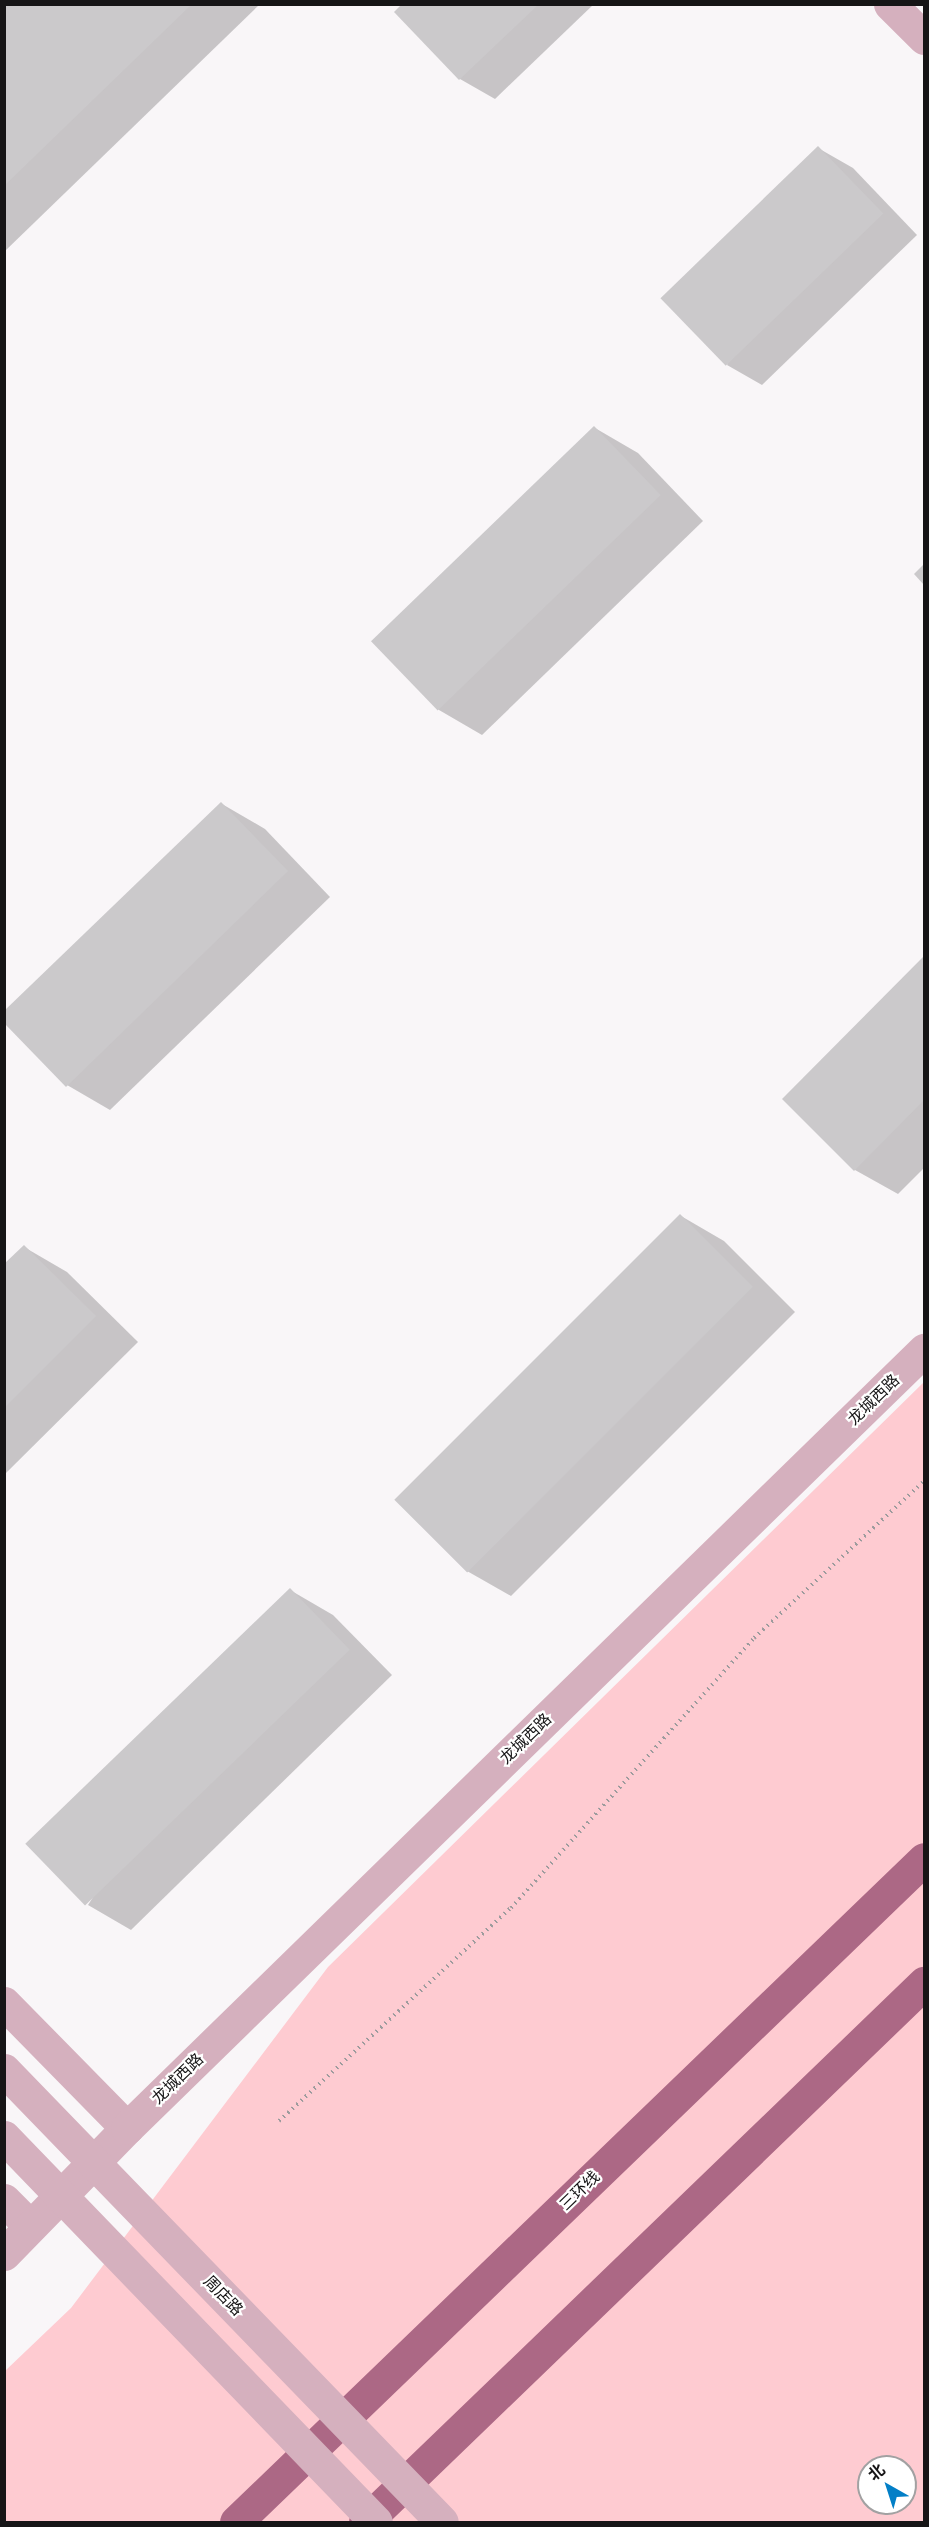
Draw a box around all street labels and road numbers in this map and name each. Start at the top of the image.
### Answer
street label: 龙城西路 [844,1371,904,1429]
street label: 龙城西路 [496,1710,556,1768]
street label: 龙城西路 [148,2050,208,2108]
street label: 三环线 [556,2167,604,2215]
street label: 周店路 [199,2272,247,2320]

